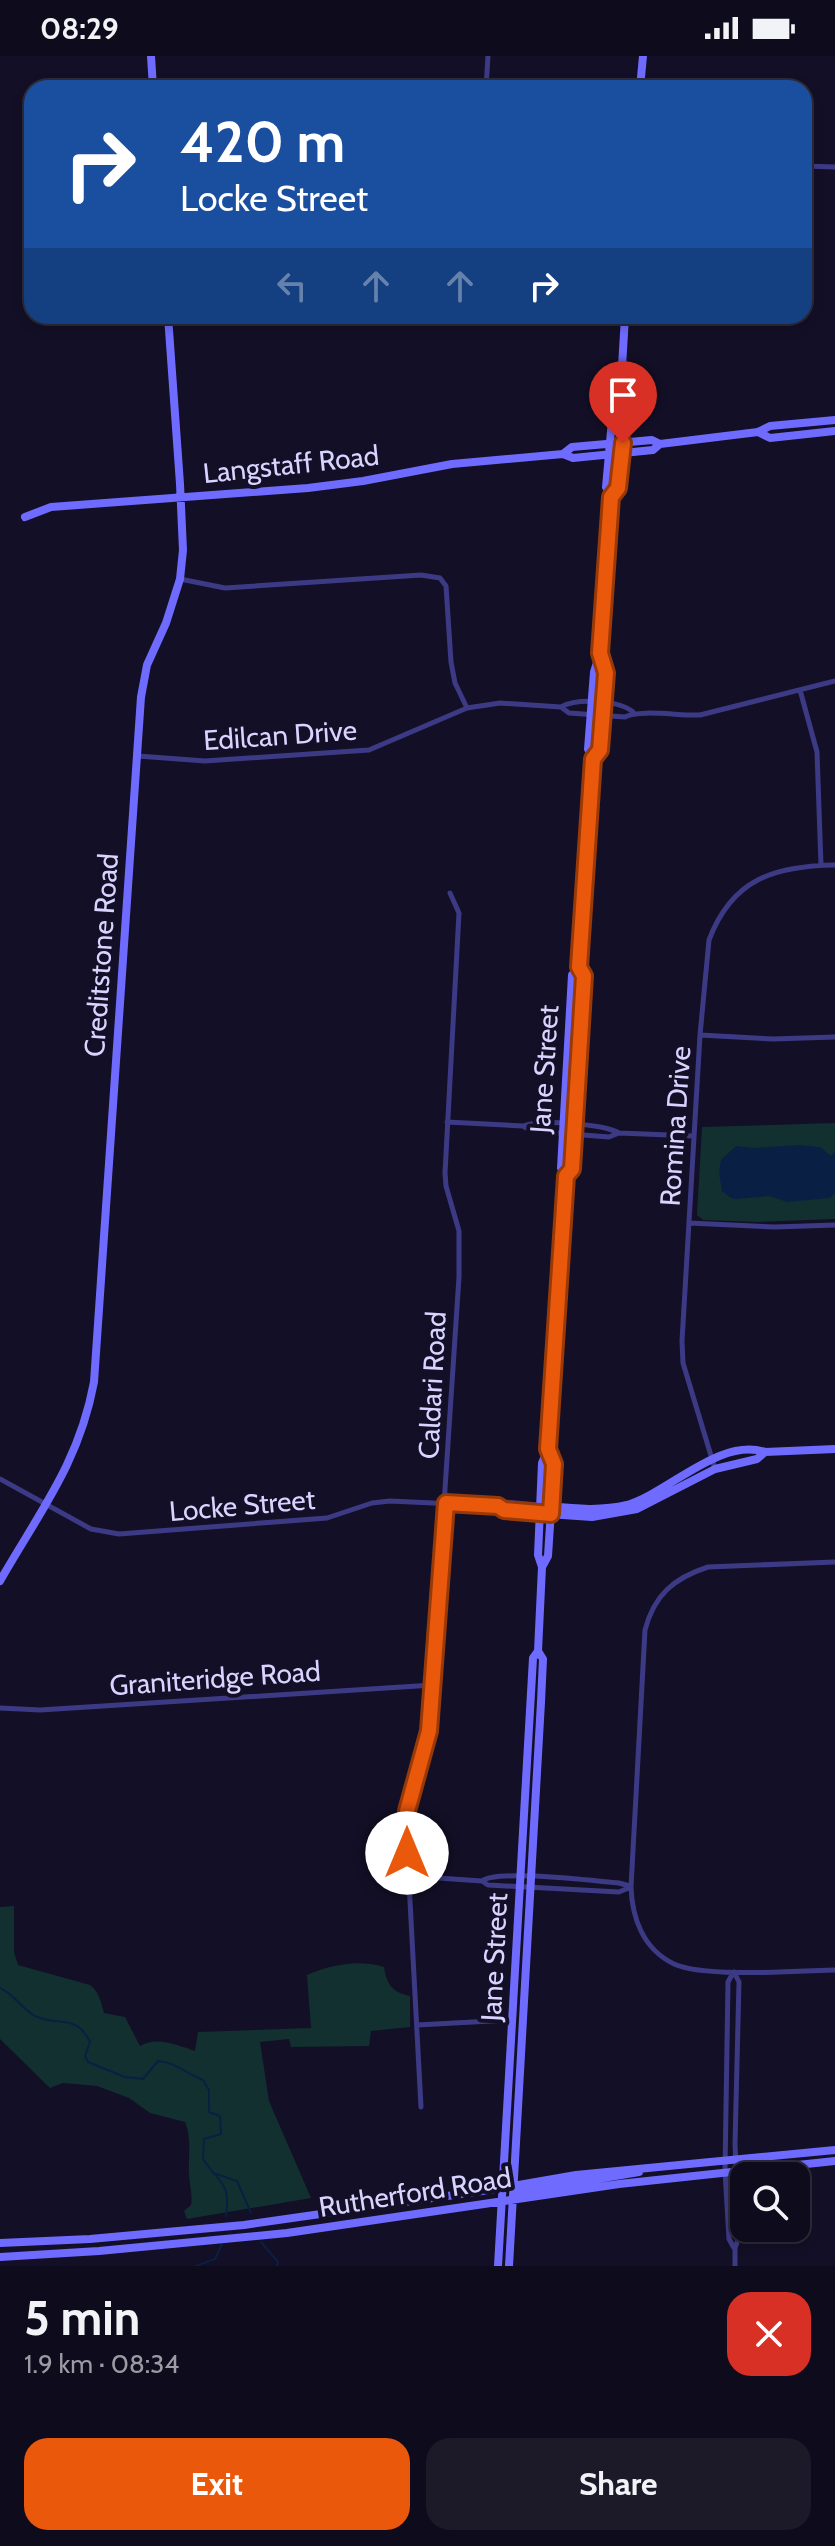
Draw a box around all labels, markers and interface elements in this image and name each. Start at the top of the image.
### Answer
text: 08:29 [40,10,119,47]
text: 420 m [180,108,345,176]
icon: right [48,112,152,216]
text: Locke Street [180,176,368,220]
icon: left [270,264,314,308]
icon: ahead [354,264,398,308]
icon: ahead [438,264,482,308]
icon: right [522,264,566,308]
pin [589,361,657,443]
icon: arrive [601,373,645,417]
street label: Langstaff Road [201,438,381,490]
street label: Edilcan Drive [202,713,358,757]
street label: Creditstone Road [77,852,125,1058]
street label: Jane Street [522,1004,565,1135]
street label: Romina Drive [652,1045,698,1207]
street label: Caldari Road [411,1310,453,1460]
street label: Locke Street [168,1482,316,1528]
street label: Graniteridge Road [108,1654,322,1702]
position arrow [365,1811,449,1895]
street label: Jane Street [474,1892,514,2023]
street label: Rutherford Road [316,2160,514,2224]
map controls [730,2162,810,2242]
button: search [730,2162,810,2242]
text: 5 min [24,2289,140,2347]
button: close [727,2292,811,2376]
text: 1.9 km · 08:34 [24,2348,179,2380]
button: Exit [24,2438,410,2530]
button: Share [426,2438,811,2530]

